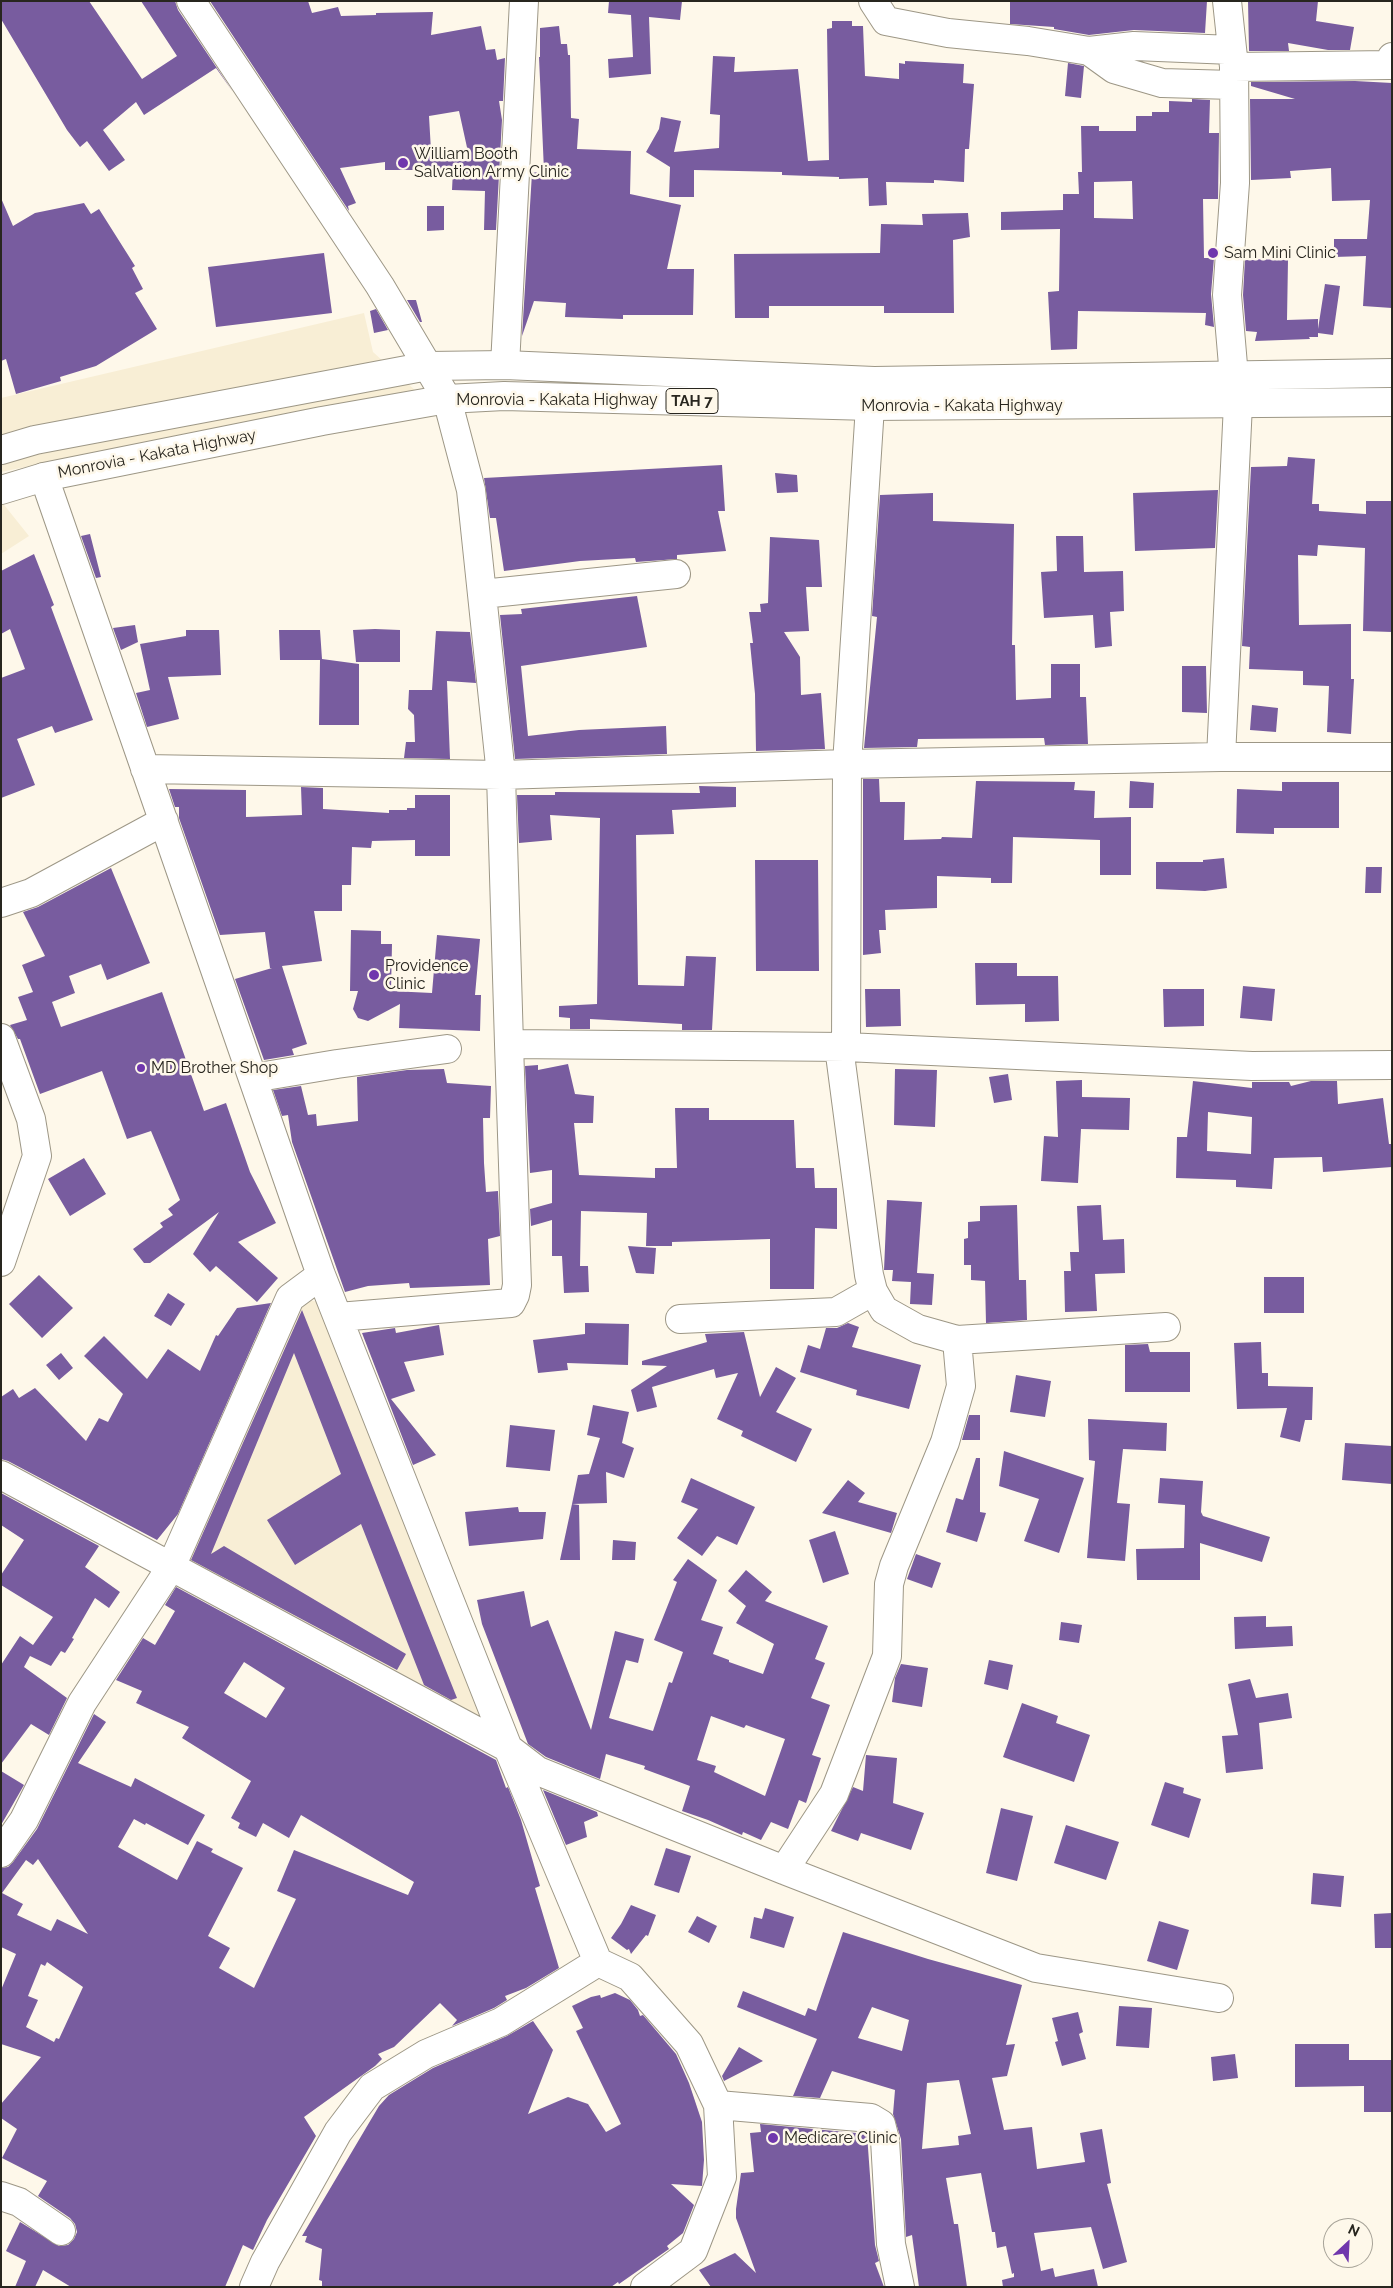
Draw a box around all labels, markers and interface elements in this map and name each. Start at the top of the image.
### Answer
place label: William Booth Salvation Army Clinic [414,144,569,182]
marker: William Booth Salvation Army Clinic [396,156,410,170]
place label: Sam Mini Clinic [1224,243,1336,263]
marker: Sam Mini Clinic [1206,246,1220,260]
road number: TAH 7 [666,388,718,414]
street label: Monrovia - Kakata Highway [456,390,658,410]
street label: Monrovia - Kakata Highway [861,396,1063,416]
street label: Monrovia - Kakata Highway [56,425,258,483]
place label: Providence Clinic [385,956,468,994]
marker: Providence Clinic [367,968,381,982]
place label: MD Brother Shop [151,1058,278,1078]
marker: MD Brother Shop [135,1062,147,1074]
place label: Medicare Clinic [784,2128,897,2148]
marker: Medicare Clinic [766,2131,780,2145]
north arrow [1323,2218,1373,2268]
text: N [1346,2221,1362,2240]

